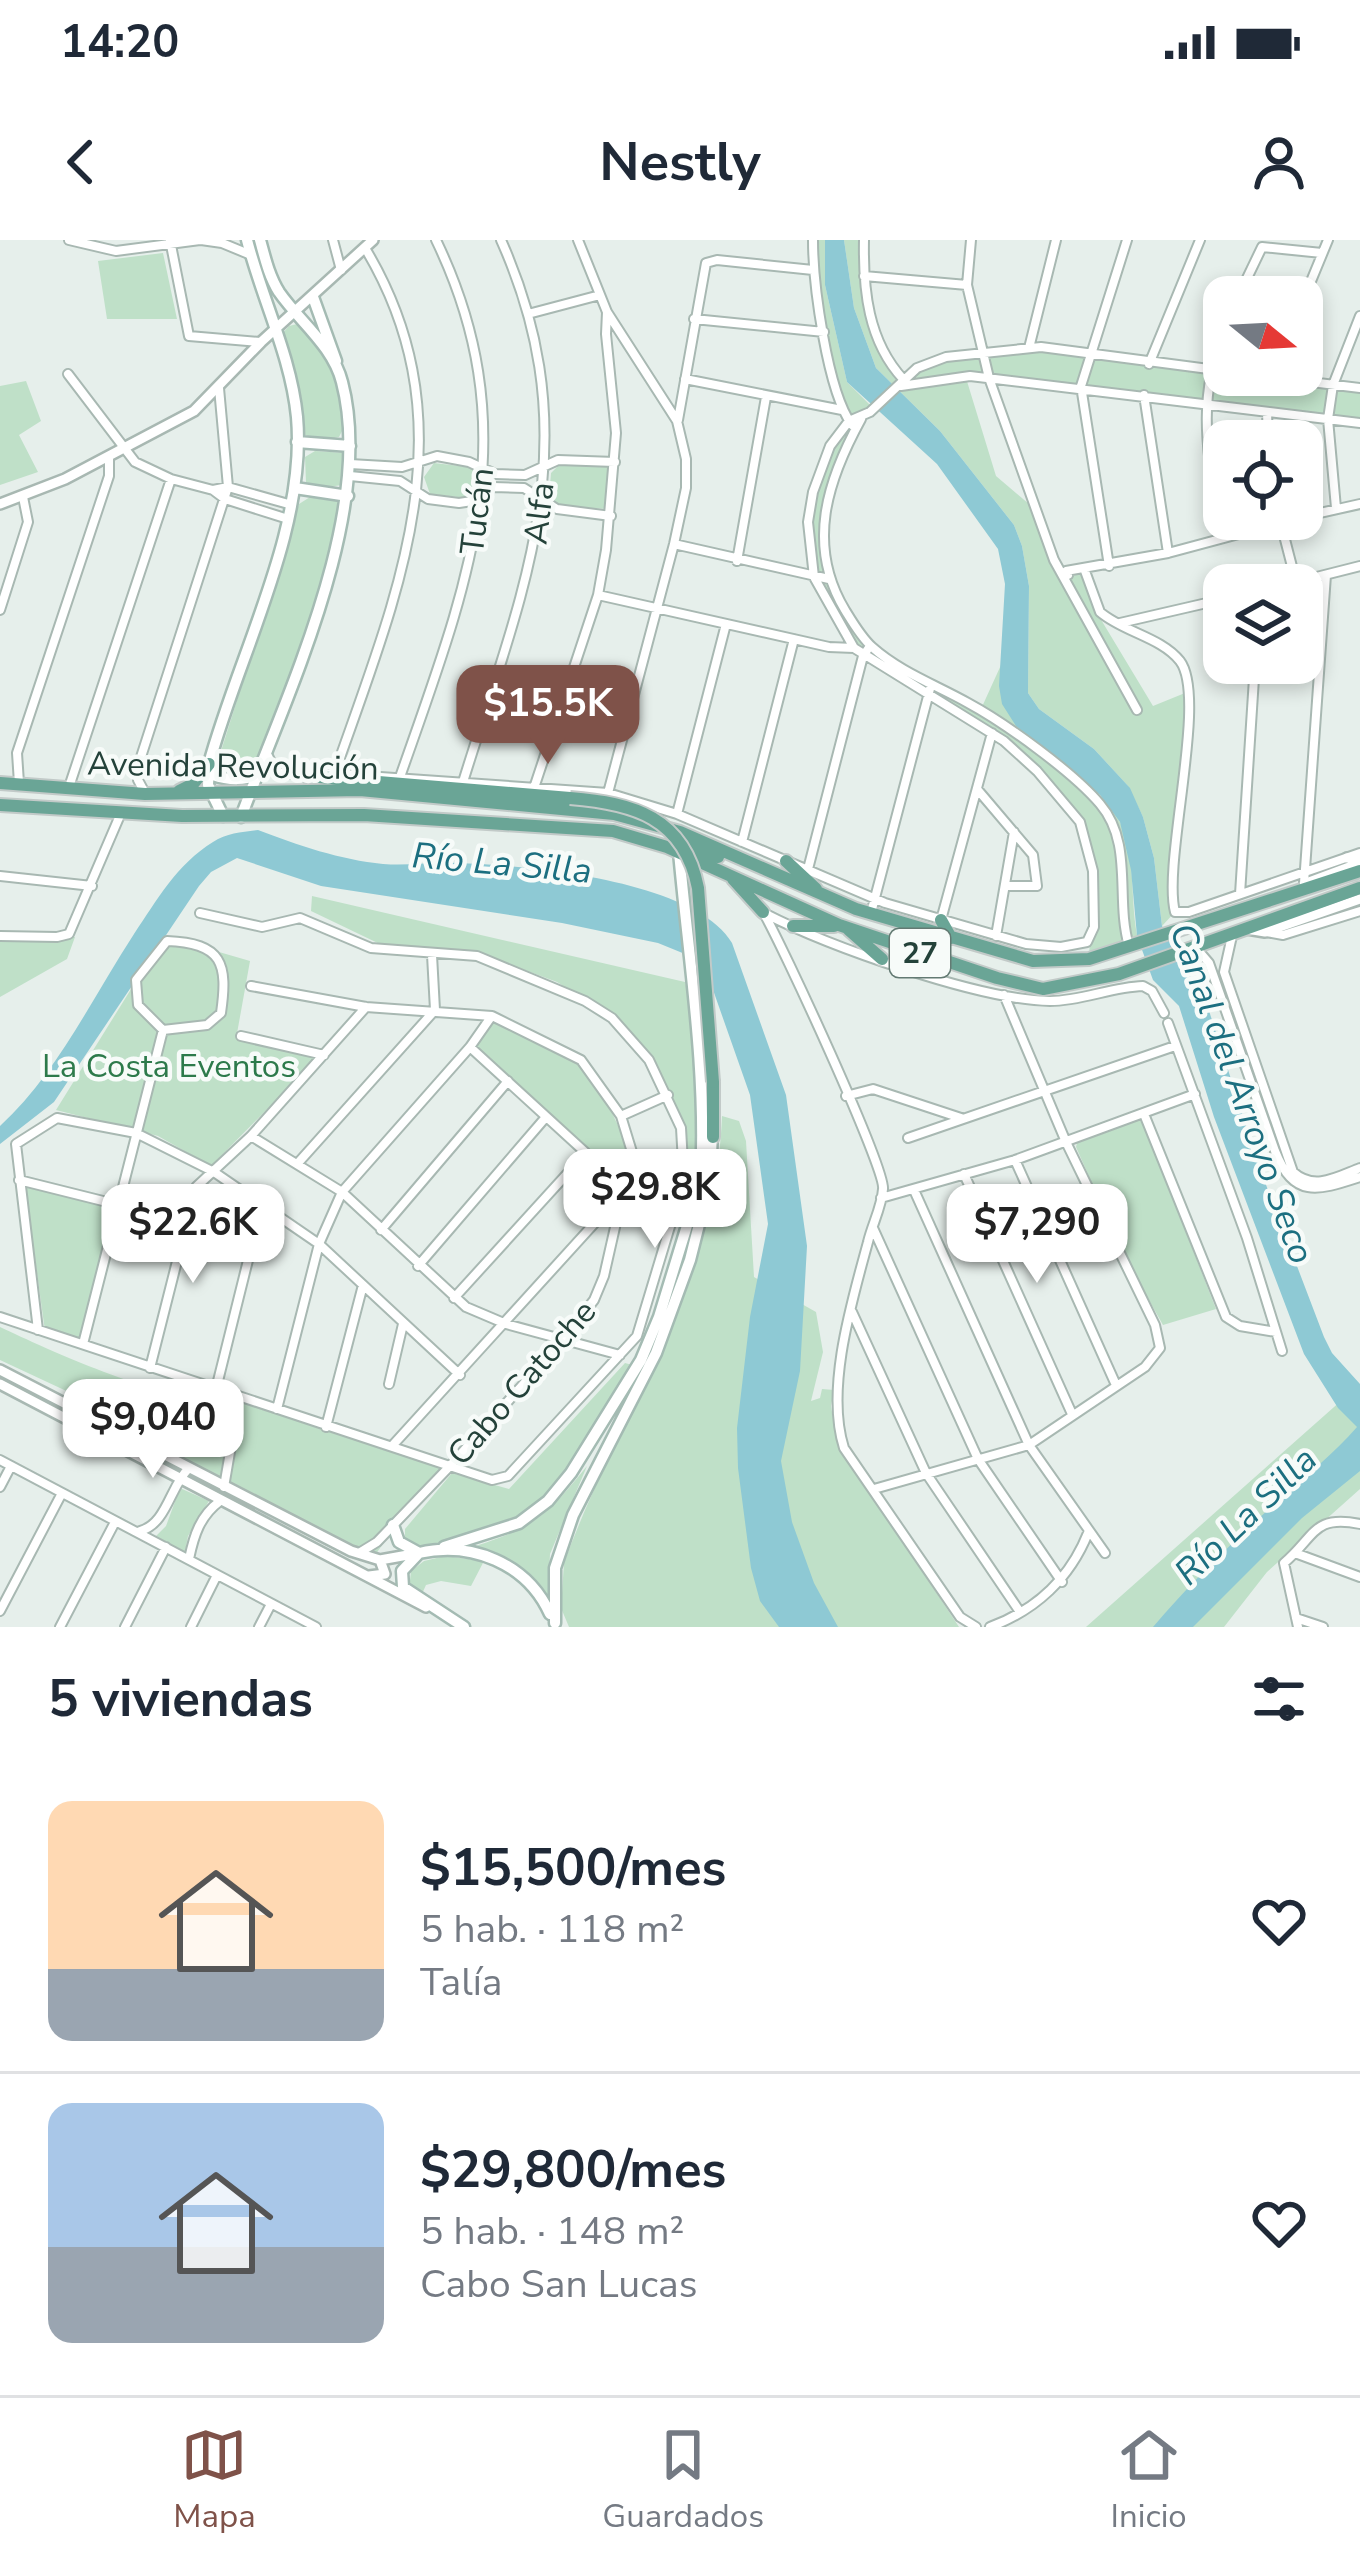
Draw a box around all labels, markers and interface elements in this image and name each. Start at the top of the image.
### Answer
text: 14:20 [60,12,179,73]
text: Nestly [599,125,761,199]
icon: back [48,129,114,195]
icon: person [1246,129,1312,195]
north arrow [1203,276,1323,396]
map controls [1203,276,1323,684]
button: locate [1203,420,1323,540]
street label: Tucán [450,465,505,557]
street label: Alfa [513,480,566,547]
button: layers [1203,564,1323,684]
pin: $15.5K [450,665,646,767]
text: $15.5K [483,677,613,730]
street label: Avenida Revolución [87,741,379,792]
water label: Río La Silla [410,831,594,896]
water label: Canal del Arroyo Seco [1157,917,1326,1271]
road number: 27 [890,929,950,977]
park label: La Costa Eventos [42,1044,296,1089]
pin: $29.8K [557,1149,753,1251]
text: $29.8K [590,1161,720,1214]
pin: $22.6K [95,1184,291,1286]
pin: $7,290 [939,1184,1135,1286]
text: $22.6K [128,1196,258,1249]
text: $7,290 [974,1196,1100,1249]
street label: Cabo Catoche [438,1291,607,1475]
pin: $9,040 [55,1379,251,1481]
text: $9,040 [90,1391,216,1444]
water label: Río La Silla [1164,1436,1328,1596]
text: 5 viviendas [48,1664,313,1734]
icon: filters [1246,1666,1312,1732]
text: $15,500/mes [420,1833,726,1903]
icon: home [144,1849,288,1993]
icon: heart [1246,1888,1312,1954]
text: 5 hab. · 118 m² [420,1903,684,1956]
text: Talía [420,1956,502,2009]
text: $29,800/mes [420,2135,726,2205]
icon: home [144,2151,288,2295]
icon: heart [1246,2190,1312,2256]
text: 5 hab. · 148 m² [420,2205,684,2258]
text: Cabo San Lucas [420,2258,698,2311]
tab: Mapa [173,2422,256,2539]
tab: Guardados [602,2422,764,2539]
tab: Inicio [1111,2422,1187,2539]

